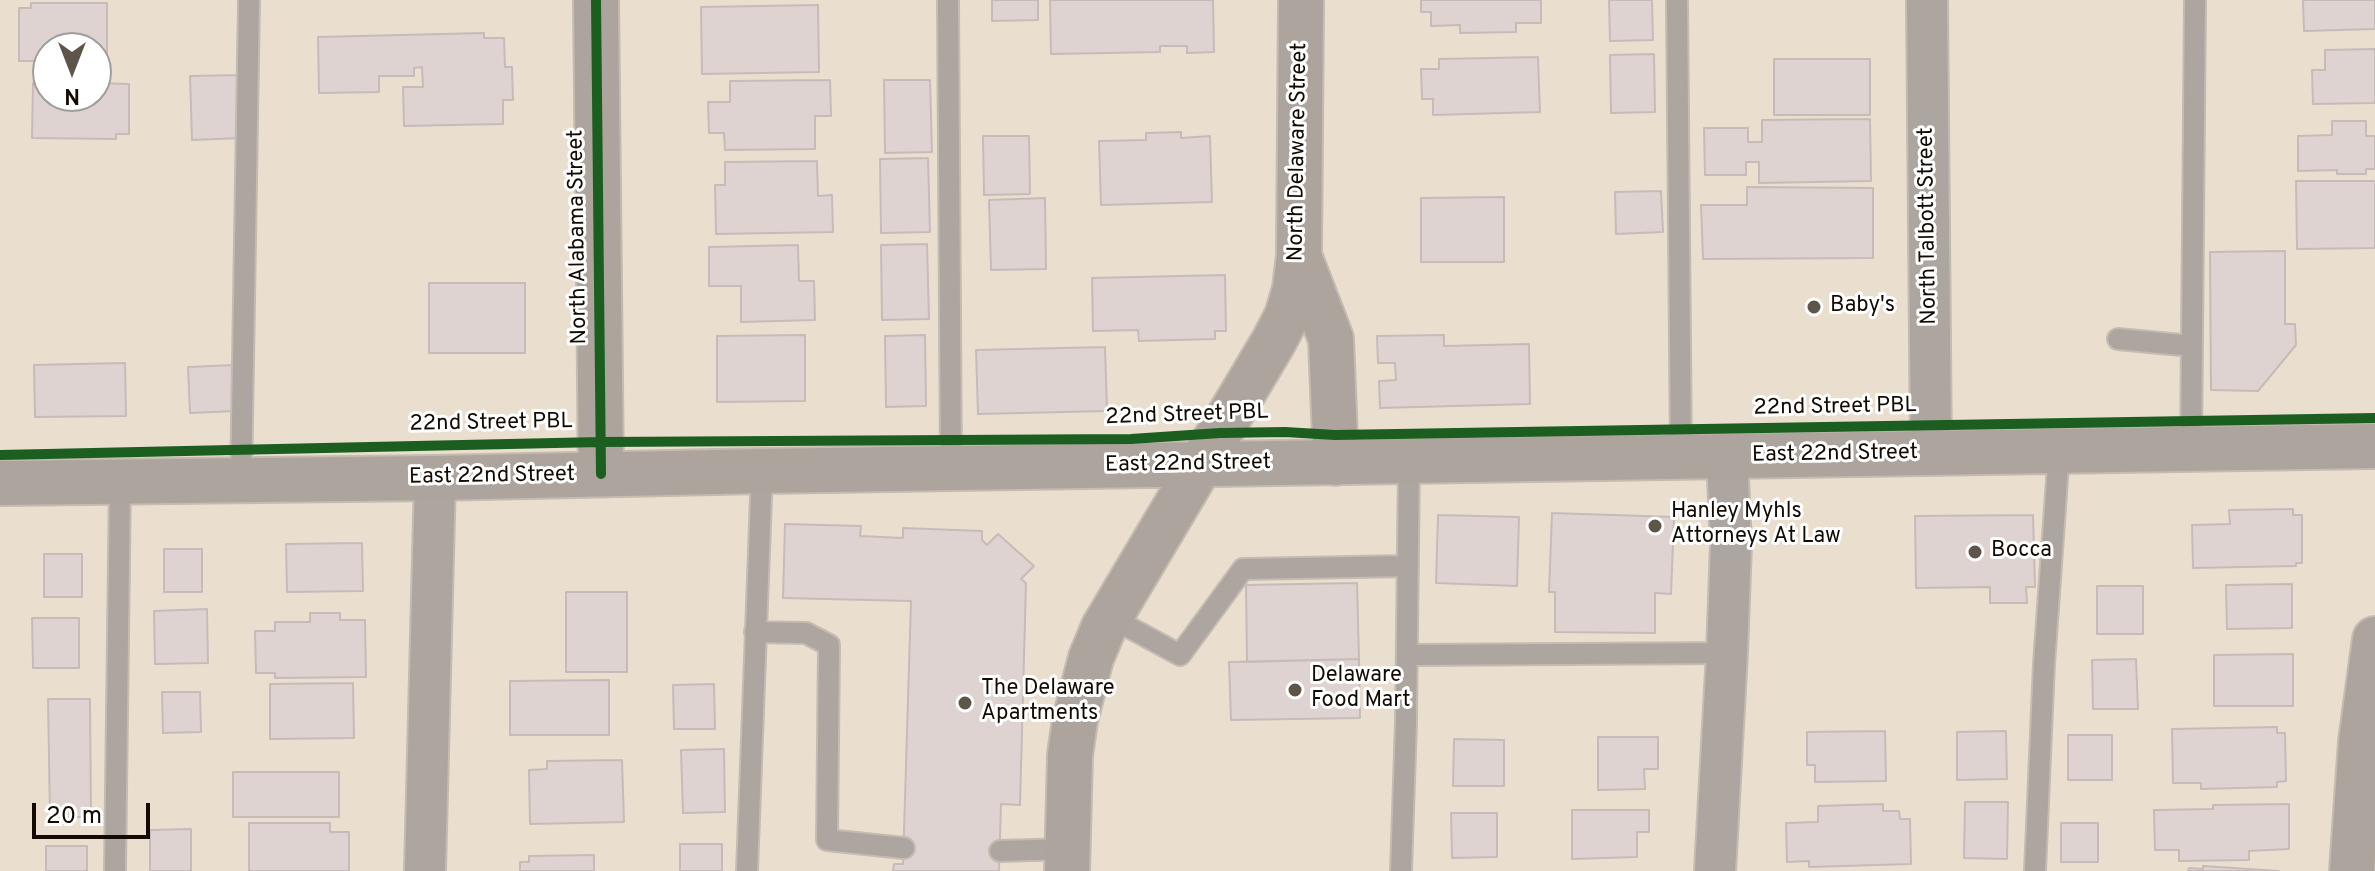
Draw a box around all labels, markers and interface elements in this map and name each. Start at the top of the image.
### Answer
north arrow [32,32,112,112]
street label: North Delaware Street [1284,42,1314,262]
text: N [64,81,80,108]
street label: North Talbott Street [1914,127,1944,325]
street label: North Alabama Street [564,129,594,345]
place label: Baby's [1830,294,1895,320]
marker: Baby's [1805,298,1823,316]
street label: 22nd Street PBL [1753,393,1917,423]
street label: 22nd Street PBL [1105,400,1269,432]
street label: 22nd Street PBL [409,409,573,439]
street label: East 22nd Street [1752,440,1918,470]
street label: East 22nd Street [1105,450,1271,480]
street label: East 22nd Street [409,462,575,492]
place label: Hanley Myhls Attorneys At Law [1671,500,1841,552]
marker: Hanley Myhls Attorneys At Law [1646,517,1664,535]
place label: Bocca [1991,539,2052,565]
marker: Bocca [1966,543,1984,561]
place label: Delaware Food Mart [1311,664,1410,716]
place label: The Delaware Apartments [981,677,1114,728]
marker: Delaware Food Mart [1286,681,1304,699]
marker: The Delaware Apartments [956,694,974,712]
scale bar [36,787,154,837]
text: 20 m [46,802,102,832]

